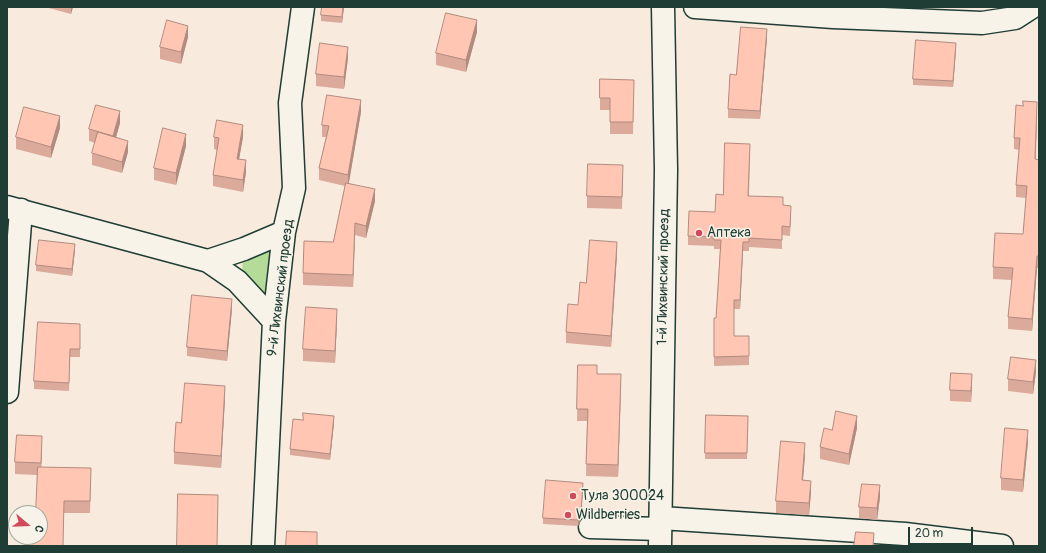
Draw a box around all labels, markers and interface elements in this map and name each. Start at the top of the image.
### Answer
street label: 1-й Лихвинский проезд [654,209,674,345]
street label: 9-й Лихвинский проезд [264,218,298,358]
place label: Аптека [707,225,751,241]
marker: Аптека [694,228,704,238]
place label: Тула 300024 [581,488,664,504]
marker: Тула 300024 [568,491,578,501]
north arrow [8,505,48,545]
place label: Wildberries [576,507,640,523]
marker: Wildberries [563,510,573,520]
scale bar [910,519,975,545]
text: С [32,523,46,534]
text: 20 m [915,526,943,541]

